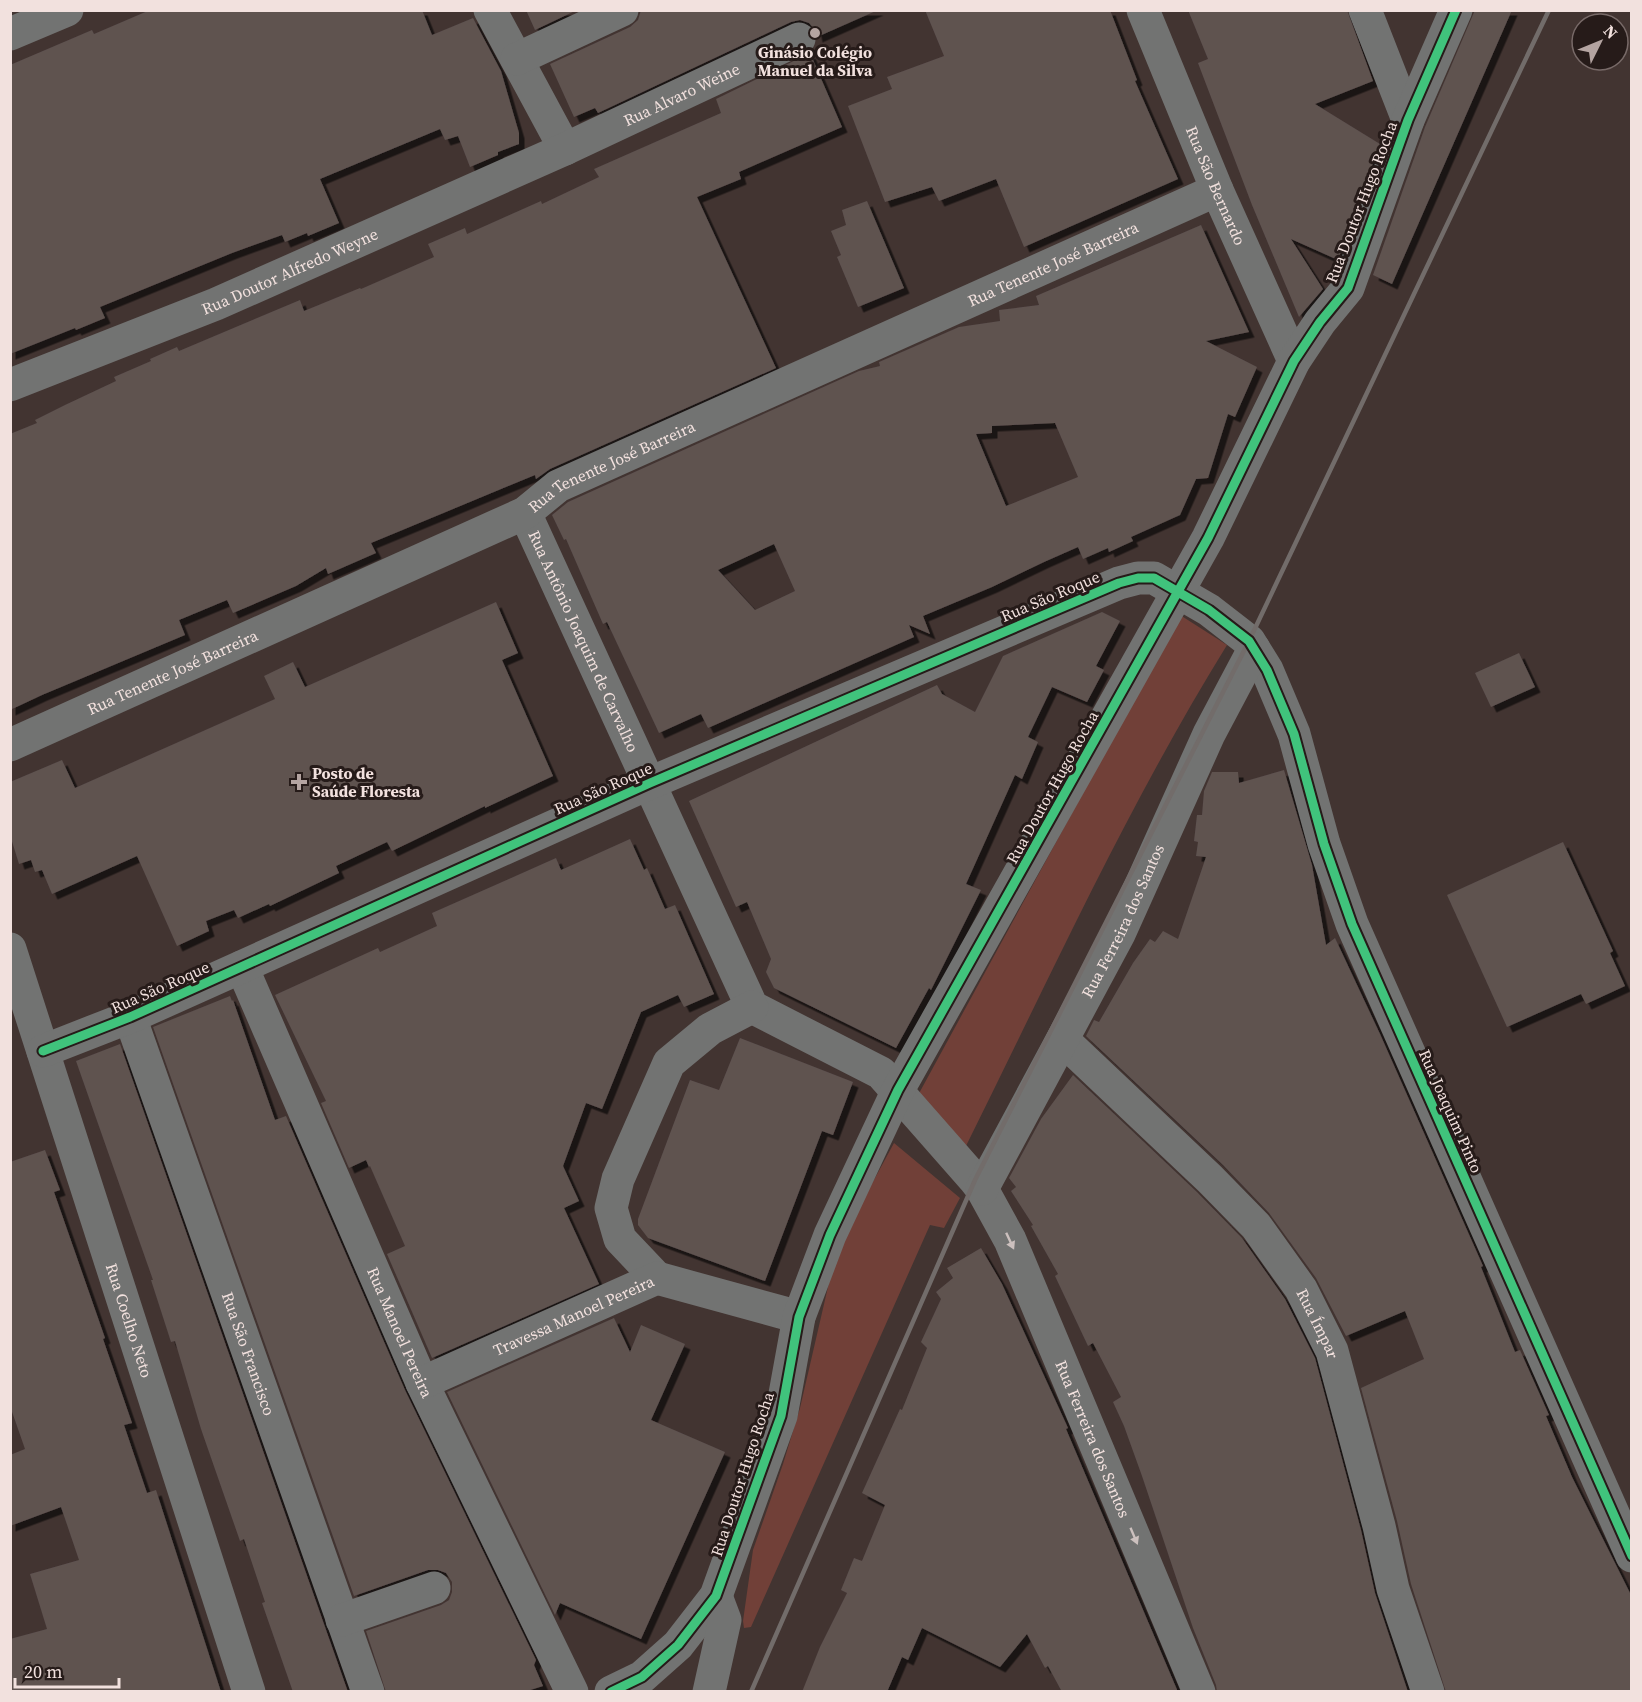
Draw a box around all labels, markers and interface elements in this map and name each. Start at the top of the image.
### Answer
north arrow [1570,12,1630,72]
text: N [1599,20,1623,44]
marker: Ginásio Colégio Manuel da Silva [808,26,822,40]
place label: Ginásio Colégio Manuel da Silva [757,41,873,81]
street label: Rua Alvaro Weine [620,57,743,131]
street label: Rua Doutor Hugo Rocha [1320,117,1402,286]
street label: Rua São Bernardo [1181,123,1251,249]
street label: Rua Tenente José Barreira [964,215,1143,312]
street label: Rua Doutor Alfredo Weyne [198,223,381,320]
street label: Rua Tenente José Barreira [523,415,699,517]
street label: Rua Antônio Joaquim de Carvalho [523,527,644,756]
street label: Rua São Roque [997,565,1103,627]
street label: Rua Tenente José Barreira [83,624,262,720]
street label: Rua Doutor Hugo Rocha [1001,706,1104,867]
street label: Rua São Roque [550,756,656,820]
place label: Posto de Saúde Floresta [312,762,421,802]
marker: Posto de Saúde Floresta [290,773,308,791]
street label: Rua Ferreira dos Santos [1076,840,1169,1002]
street label: Rua São Roque [107,955,213,1019]
street label: Rua Joaquim Pinto [1414,1046,1488,1176]
one-way arrow [1005,1232,1014,1249]
street label: Rua Coelho Neto [101,1260,158,1381]
street label: Rua Manoel Pereira [362,1264,439,1402]
street label: Travessa Manoel Pereira [490,1269,658,1361]
street label: Rua Ímpar [1291,1285,1345,1361]
street label: Rua São Francisco [217,1289,281,1419]
street label: Rua Ferreira dos Santos [1050,1357,1136,1521]
street label: Rua Doutor Hugo Rocha [705,1388,779,1559]
one-way arrow [1129,1528,1139,1546]
scale bar [15,1651,118,1689]
text: 20 m [24,1659,62,1684]

